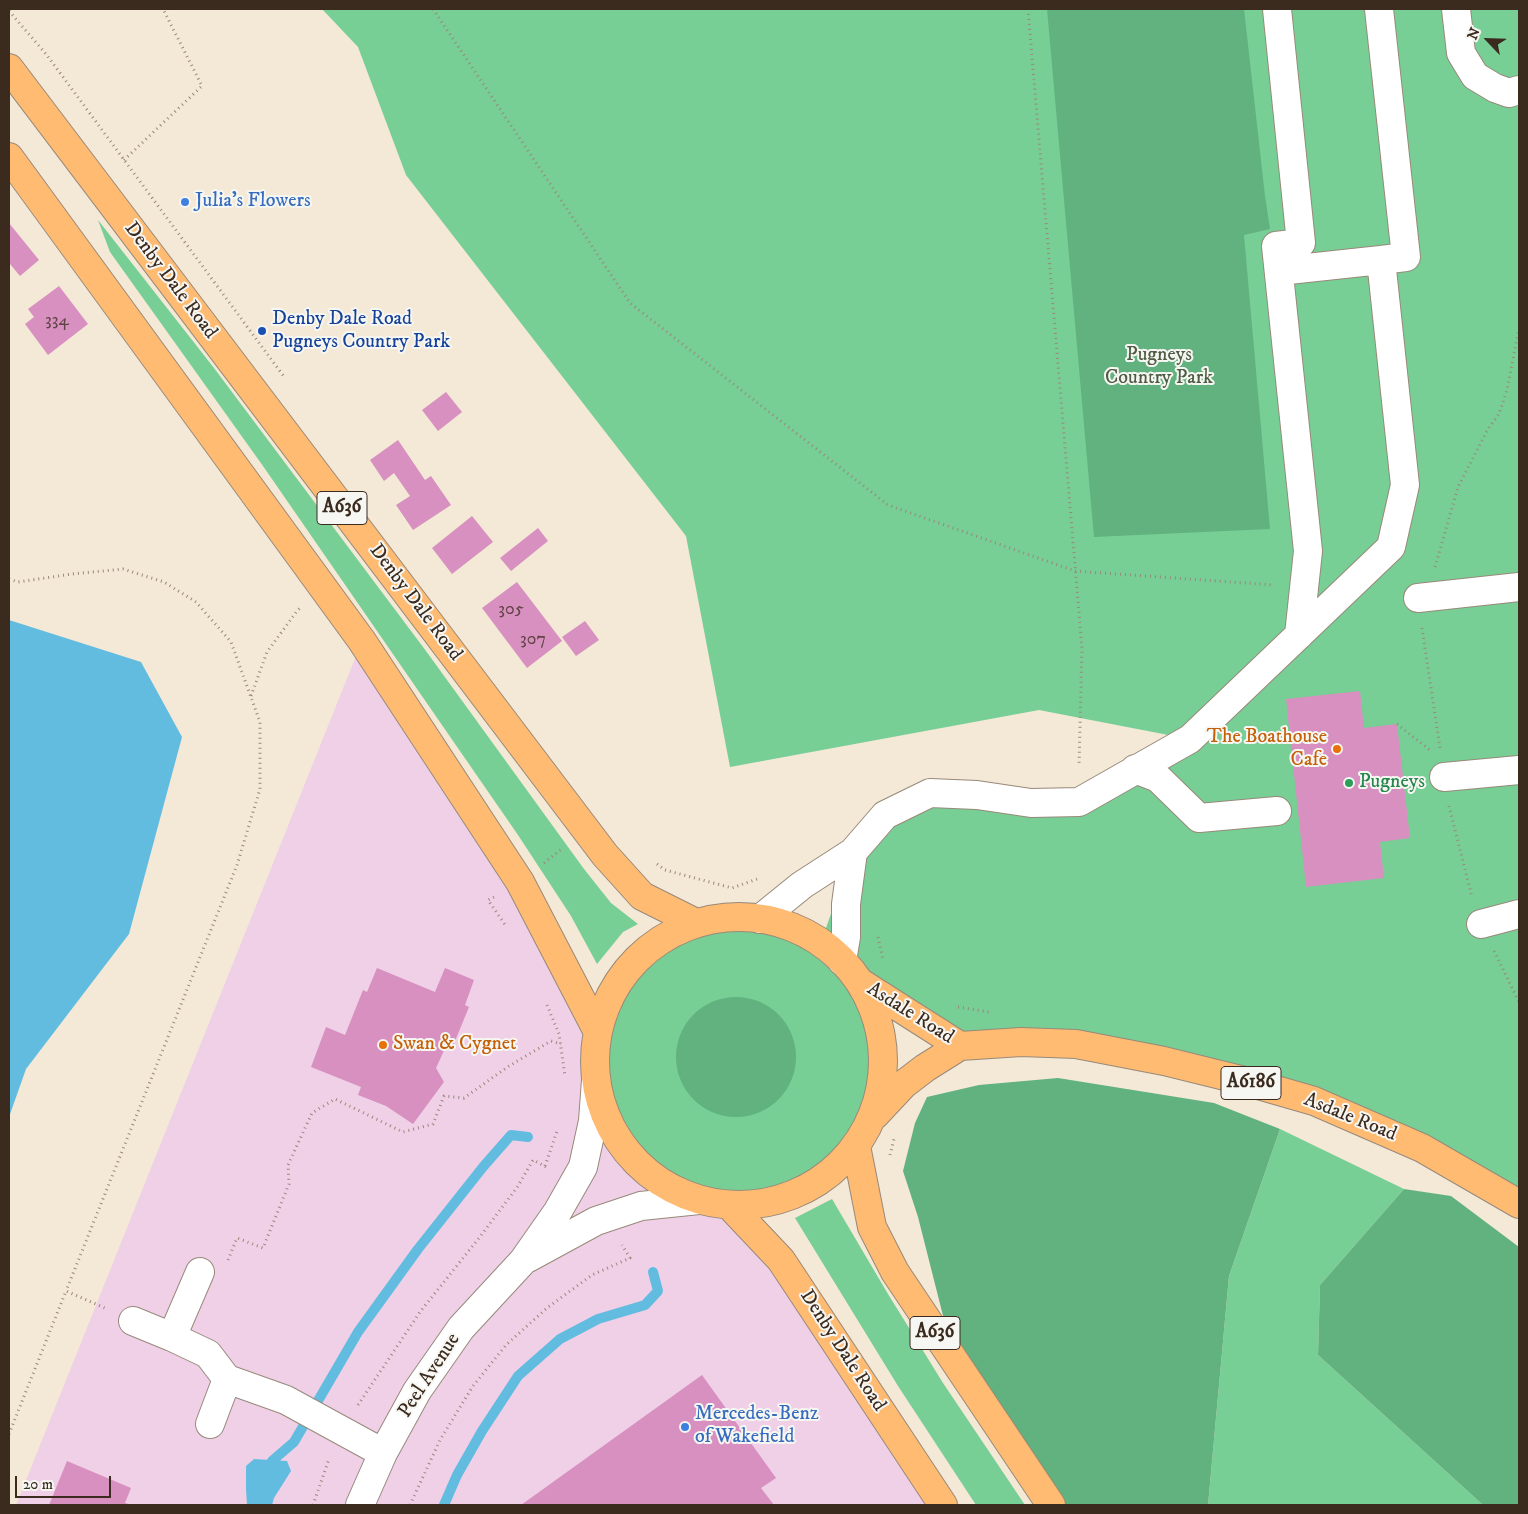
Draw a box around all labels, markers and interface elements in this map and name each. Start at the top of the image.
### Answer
north arrow [1463,15,1513,65]
text: N [1464,25,1485,43]
place label: Julia's Flowers [195,190,311,214]
marker: Julia's Flowers [179,196,191,208]
street label: Denby Dale Road [118,218,222,344]
place label: Denby Dale Road Pugneys Country Park [272,308,450,355]
house number: 334 [45,310,69,332]
marker: Denby Dale Road Pugneys Country Park [256,325,268,337]
park label: Pugneys Country Park [1105,344,1213,391]
road number: A636 [317,492,367,524]
street label: Denby Dale Road [363,540,467,666]
house number: 305 [498,599,524,621]
house number: 307 [520,629,546,651]
place label: The Boathouse Cafe [1207,726,1327,773]
marker: The Boathouse Cafe [1331,743,1343,755]
place label: Pugneys [1359,771,1425,795]
marker: Pugneys [1343,777,1355,789]
street label: Asdale Road [862,978,958,1050]
place label: Swan & Cygnet [393,1033,516,1057]
marker: Swan & Cygnet [377,1039,389,1051]
road number: A6186 [1221,1066,1281,1100]
street label: Asdale Road [1300,1089,1400,1147]
street label: Denby Dale Road [794,1286,890,1416]
road number: A636 [910,1316,960,1350]
street label: Peel Avenue [394,1329,466,1423]
place label: Mercedes-Benz of Wakefield [695,1403,819,1450]
marker: Mercedes-Benz of Wakefield [679,1421,691,1433]
scale bar [18,1466,114,1498]
text: 20 m [23,1475,53,1494]

